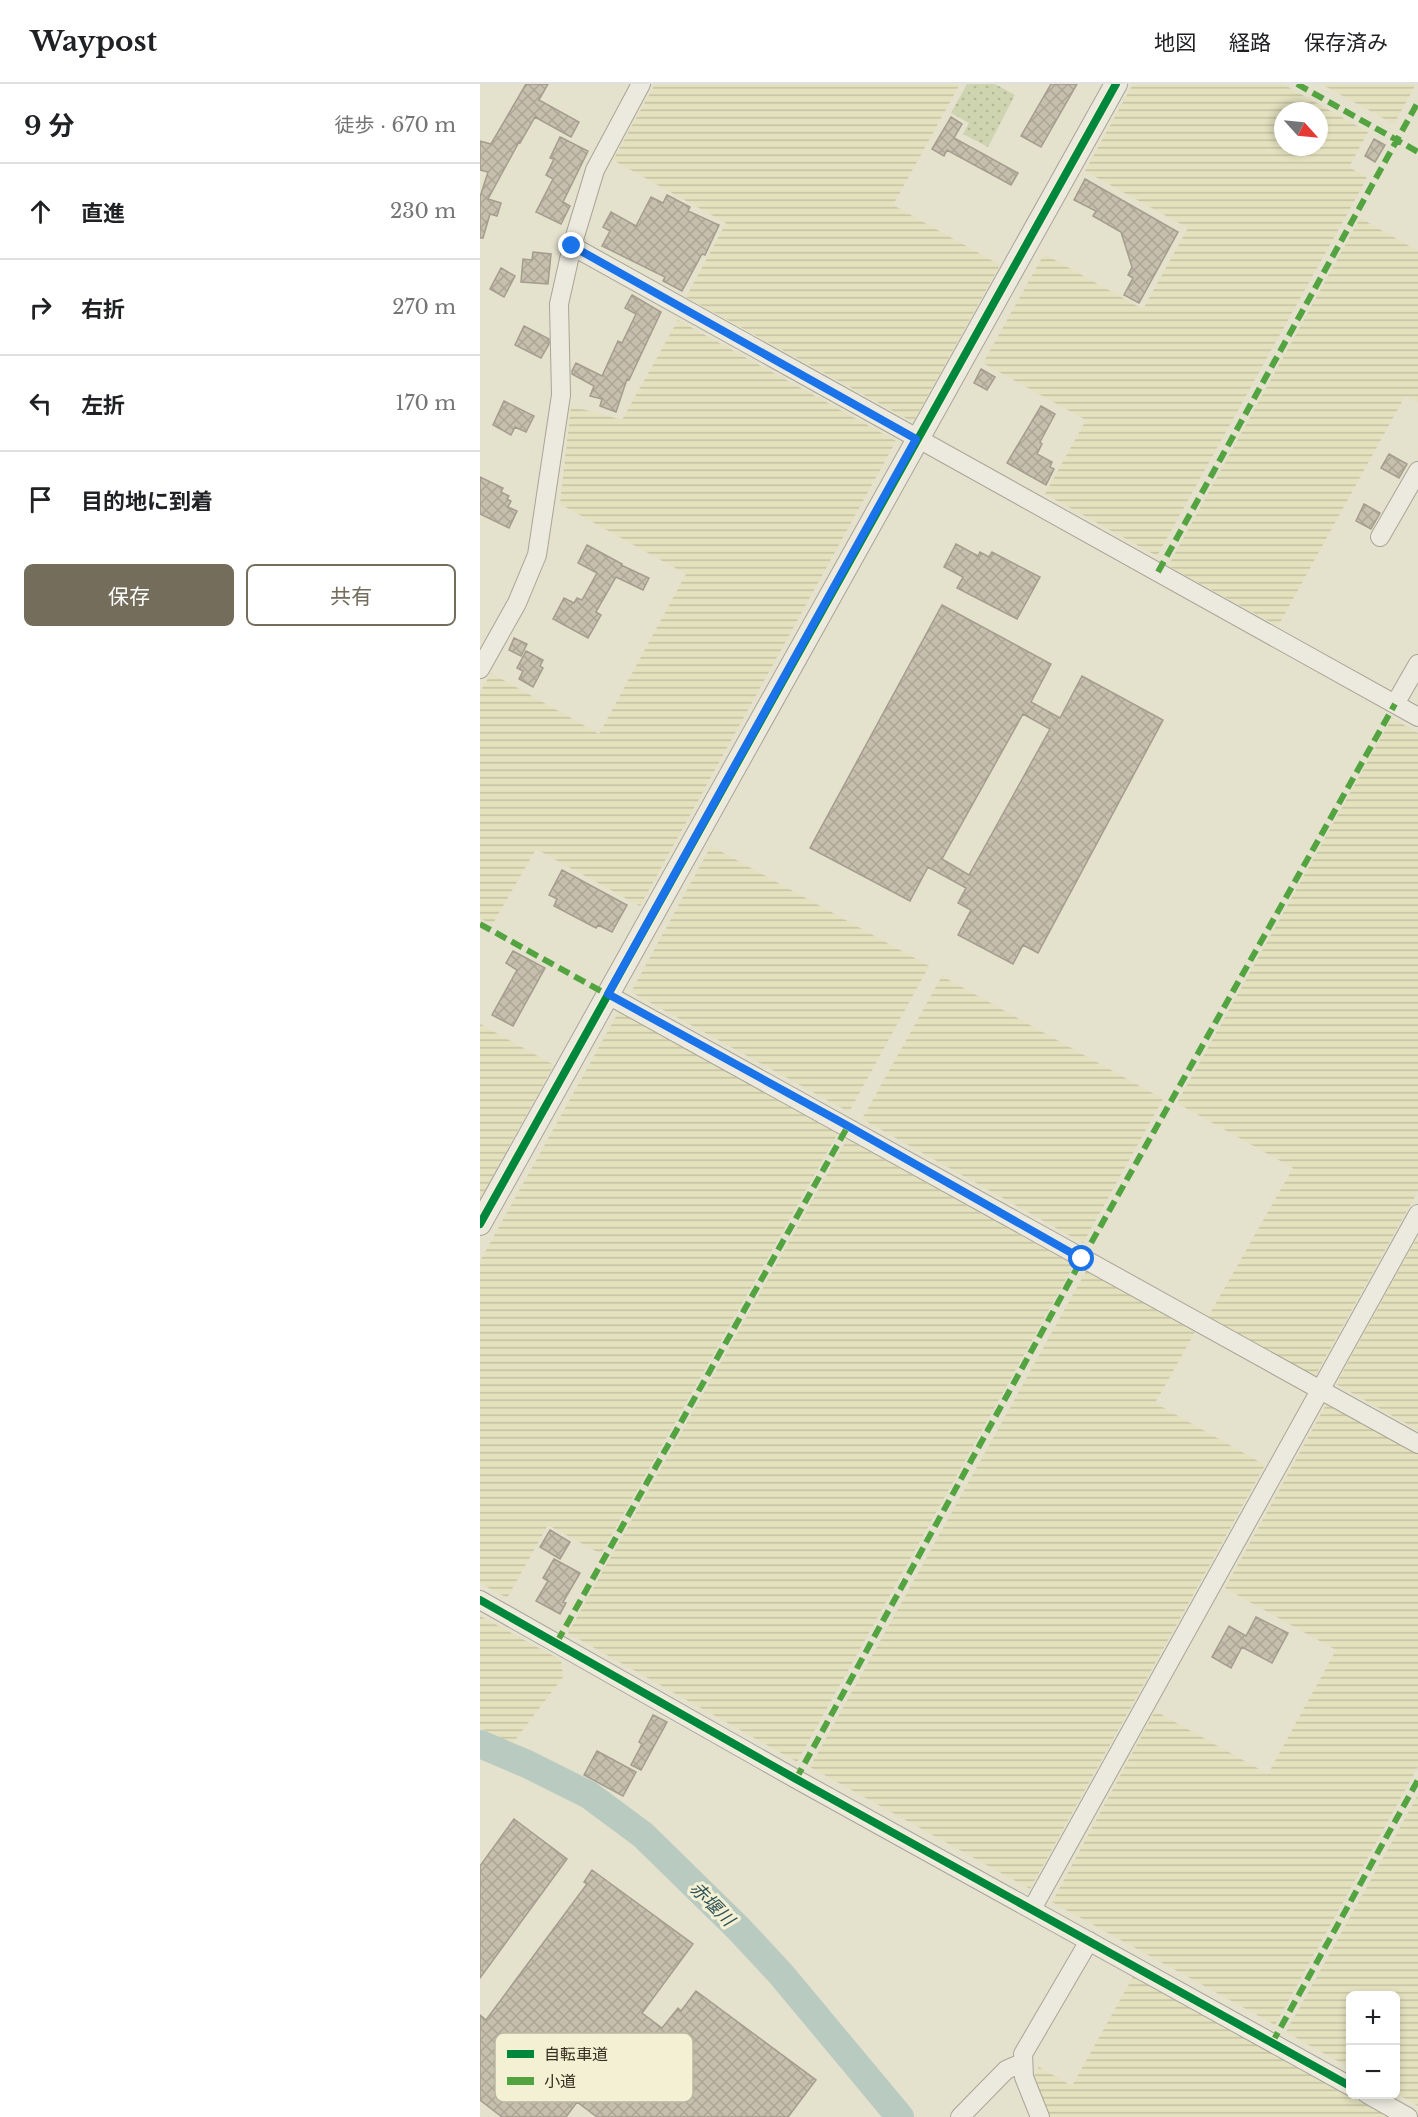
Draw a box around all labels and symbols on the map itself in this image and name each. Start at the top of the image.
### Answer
north arrow [1274,102,1328,156]
route end [558,232,584,258]
route start [1068,1245,1094,1271]
water label: 赤堰川 [685,1877,740,1932]
legend [495,2033,693,2102]
text: 自転車道 [544,2044,608,2064]
text: 小道 [544,2071,576,2091]

